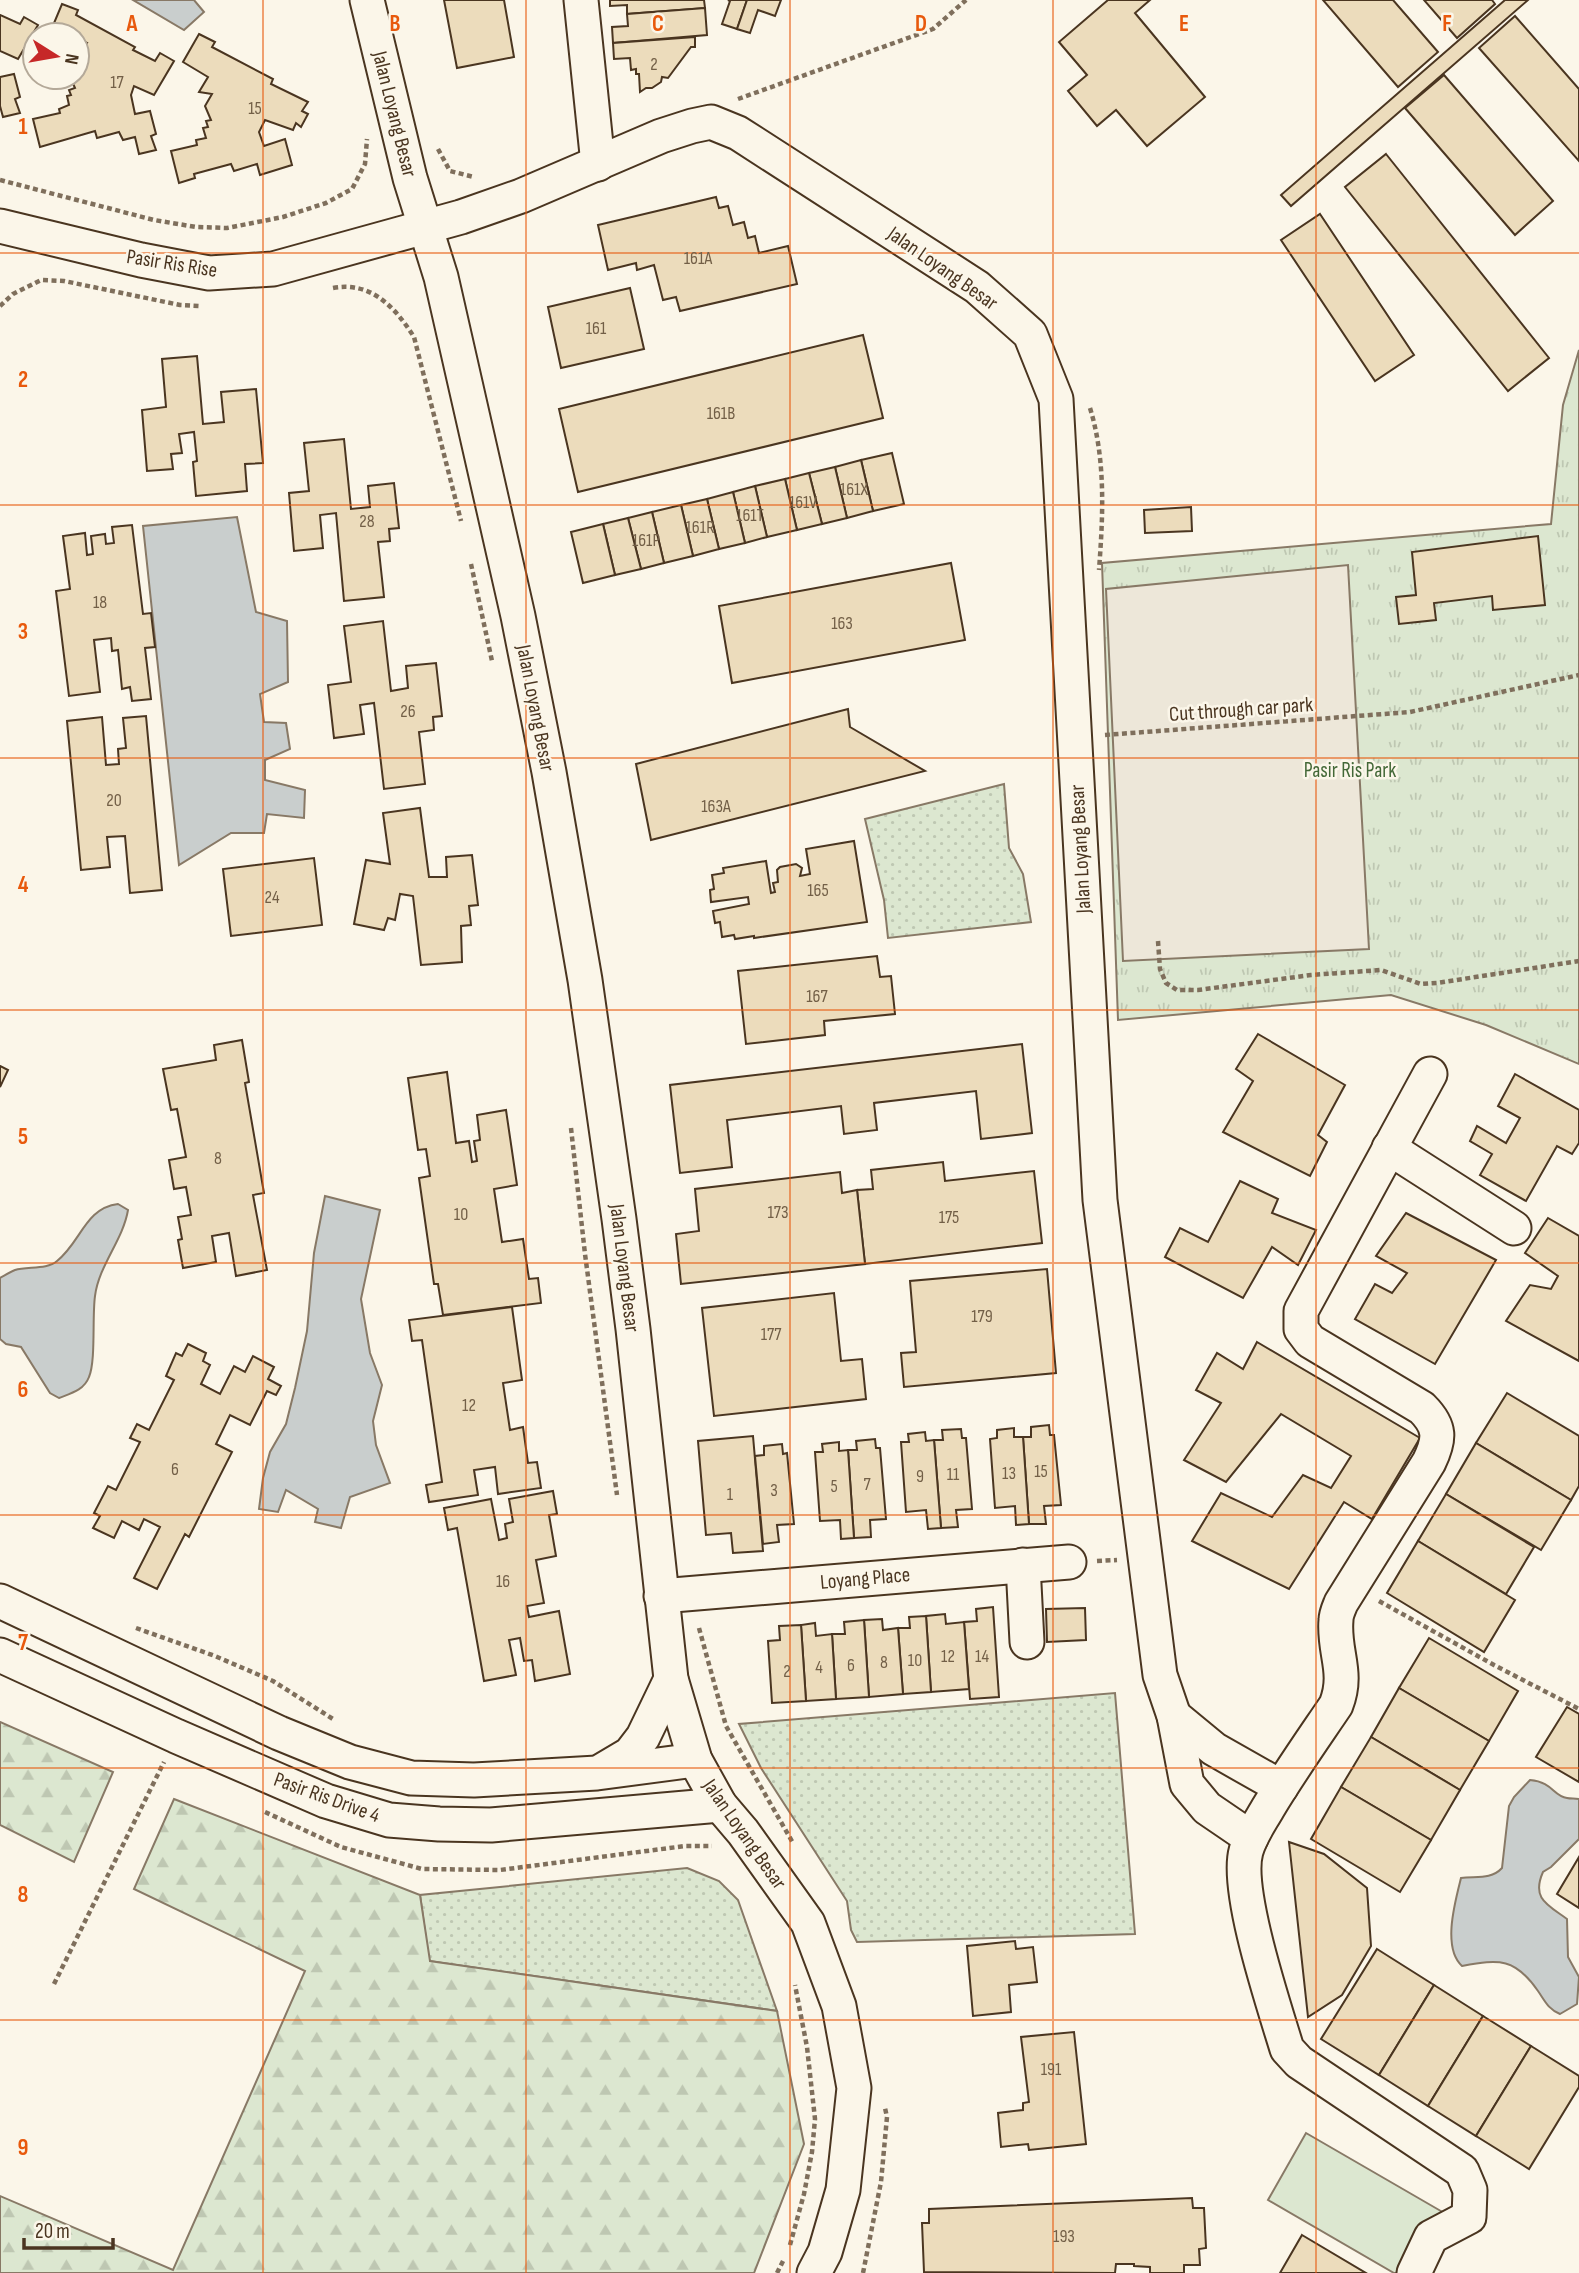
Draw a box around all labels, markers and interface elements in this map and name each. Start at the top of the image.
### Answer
text: A [126,10,139,38]
text: B [390,10,401,38]
text: C [652,10,664,38]
text: D [915,10,927,38]
text: E [1179,10,1189,38]
text: F [1442,10,1452,38]
north arrow [21,21,91,91]
street label: Jalan Loyang Besar [367,48,422,180]
text: N [59,52,83,66]
house number: 2 [650,54,658,75]
house number: 17 [110,72,125,93]
house number: 15 [248,98,262,119]
text: 1 [18,113,28,141]
street label: Jalan Loyang Besar [882,221,1003,316]
street label: Pasir Ris Rise [125,244,219,283]
house number: 161A [684,248,713,269]
house number: 161 [586,318,607,339]
text: 2 [18,366,28,394]
house number: 161B [707,403,735,424]
house number: 161X [840,479,869,500]
house number: 161V [789,492,817,513]
house number: 161T [736,505,764,526]
house number: 28 [359,511,375,532]
house number: 161R [686,517,714,538]
house number: 161P [632,530,661,551]
house number: 18 [93,592,107,613]
house number: 163 [831,613,853,634]
text: 3 [18,618,28,646]
street label: Jalan Loyang Besar [511,642,560,774]
street label: Cut through car park [1168,692,1314,727]
house number: 26 [400,701,416,722]
park label: Pasir Ris Park [1304,758,1396,783]
street label: Jalan Loyang Besar [1065,784,1096,915]
house number: 20 [106,790,122,811]
house number: 163A [701,796,731,817]
text: 4 [18,871,29,899]
house number: 165 [807,880,829,901]
house number: 24 [265,887,280,908]
house number: 167 [806,986,828,1007]
text: 5 [18,1123,28,1151]
house number: 8 [214,1148,222,1169]
street label: Jalan Loyang Besar [604,1202,645,1333]
house number: 173 [767,1202,789,1223]
house number: 10 [454,1204,468,1225]
house number: 175 [939,1207,959,1228]
house number: 179 [971,1306,993,1327]
house number: 177 [761,1324,782,1345]
text: 6 [18,1376,28,1404]
house number: 12 [462,1395,476,1416]
house number: 6 [171,1459,179,1480]
house number: 15 [1034,1461,1048,1482]
house number: 13 [1002,1463,1016,1484]
house number: 11 [947,1464,960,1485]
house number: 9 [916,1466,924,1487]
house number: 7 [863,1474,871,1495]
house number: 5 [830,1476,838,1497]
house number: 3 [770,1480,778,1501]
house number: 1 [727,1484,734,1505]
street label: Loyang Place [819,1562,911,1595]
house number: 16 [496,1571,510,1592]
text: 7 [18,1629,28,1657]
house number: 12 [941,1646,955,1667]
house number: 14 [975,1646,989,1667]
house number: 10 [908,1650,922,1671]
house number: 8 [880,1652,888,1673]
house number: 6 [847,1655,855,1676]
house number: 4 [815,1657,823,1678]
house number: 2 [783,1661,791,1682]
street label: Pasir Ris Drive 4 [271,1767,383,1828]
street label: Jalan Loyang Besar [697,1774,792,1894]
text: 8 [18,1881,29,1909]
house number: 191 [1041,2059,1062,2080]
text: 9 [18,2134,28,2162]
scale bar [24,2206,114,2250]
text: 20 m [35,2219,70,2244]
house number: 193 [1053,2226,1075,2247]

